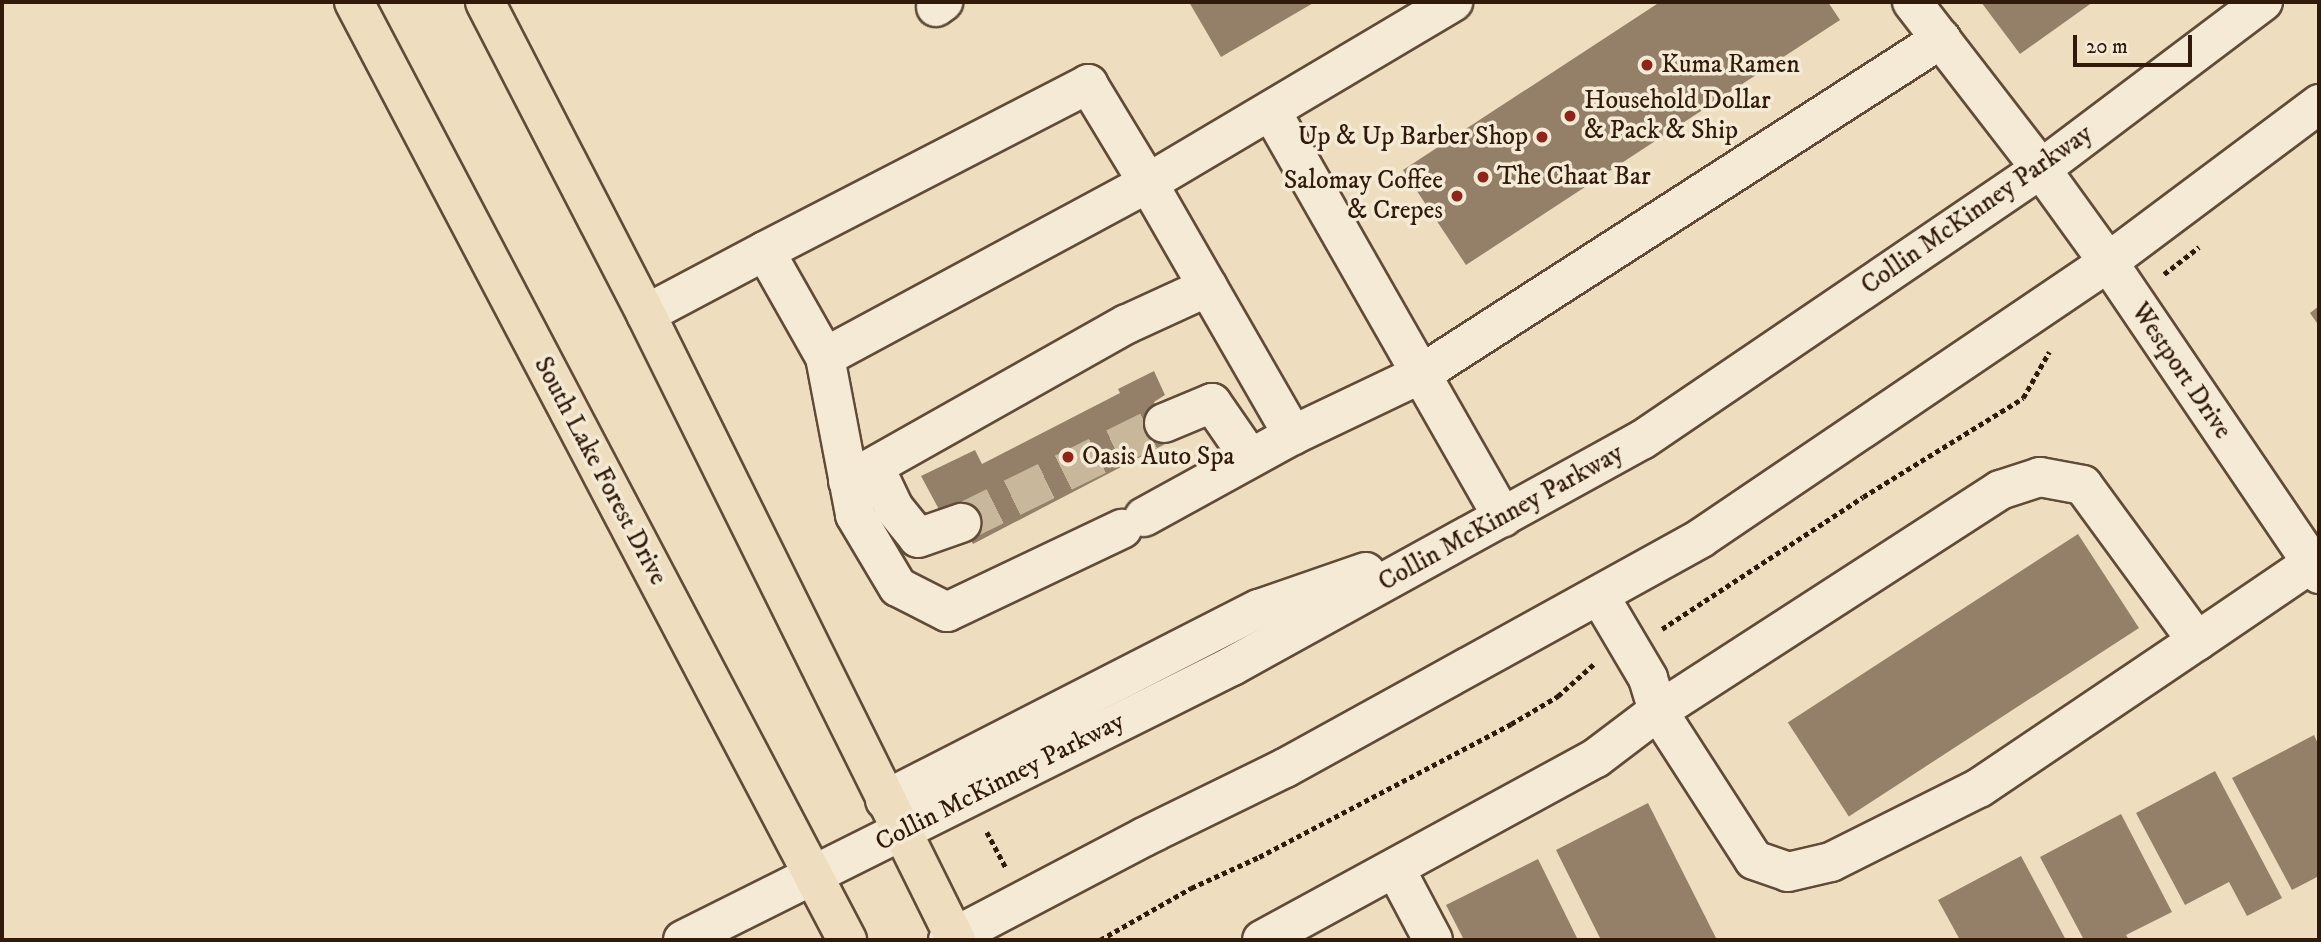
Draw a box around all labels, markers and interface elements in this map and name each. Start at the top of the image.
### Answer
scale bar [2076,21,2195,65]
text: 20 m [2086,34,2128,60]
place label: Kuma Ramen [1661,49,1800,81]
marker: Kuma Ramen [1639,57,1655,73]
place label: Household Dollar & Pack & Ship [1584,85,1771,146]
marker: Household Dollar & Pack & Ship [1562,108,1578,124]
street label: Collin McKinney Parkway [1855,118,2099,302]
place label: Up & Up Barber Shop [1298,121,1528,153]
marker: Up & Up Barber Shop [1534,129,1550,145]
place label: The Chaat Bar [1497,161,1651,193]
place label: Salomay Coffee & Crepes [1284,165,1443,227]
marker: The Chaat Bar [1475,169,1491,185]
marker: Salomay Coffee & Crepes [1449,188,1465,204]
street label: Westport Drive [2124,297,2238,445]
street label: South Lake Forest Drive [527,352,673,590]
street label: Collin McKinney Parkway [1373,438,1629,598]
place label: Oasis Auto Spa [1082,441,1234,473]
marker: Oasis Auto Spa [1060,449,1076,465]
street label: Collin McKinney Parkway [870,706,1130,858]

